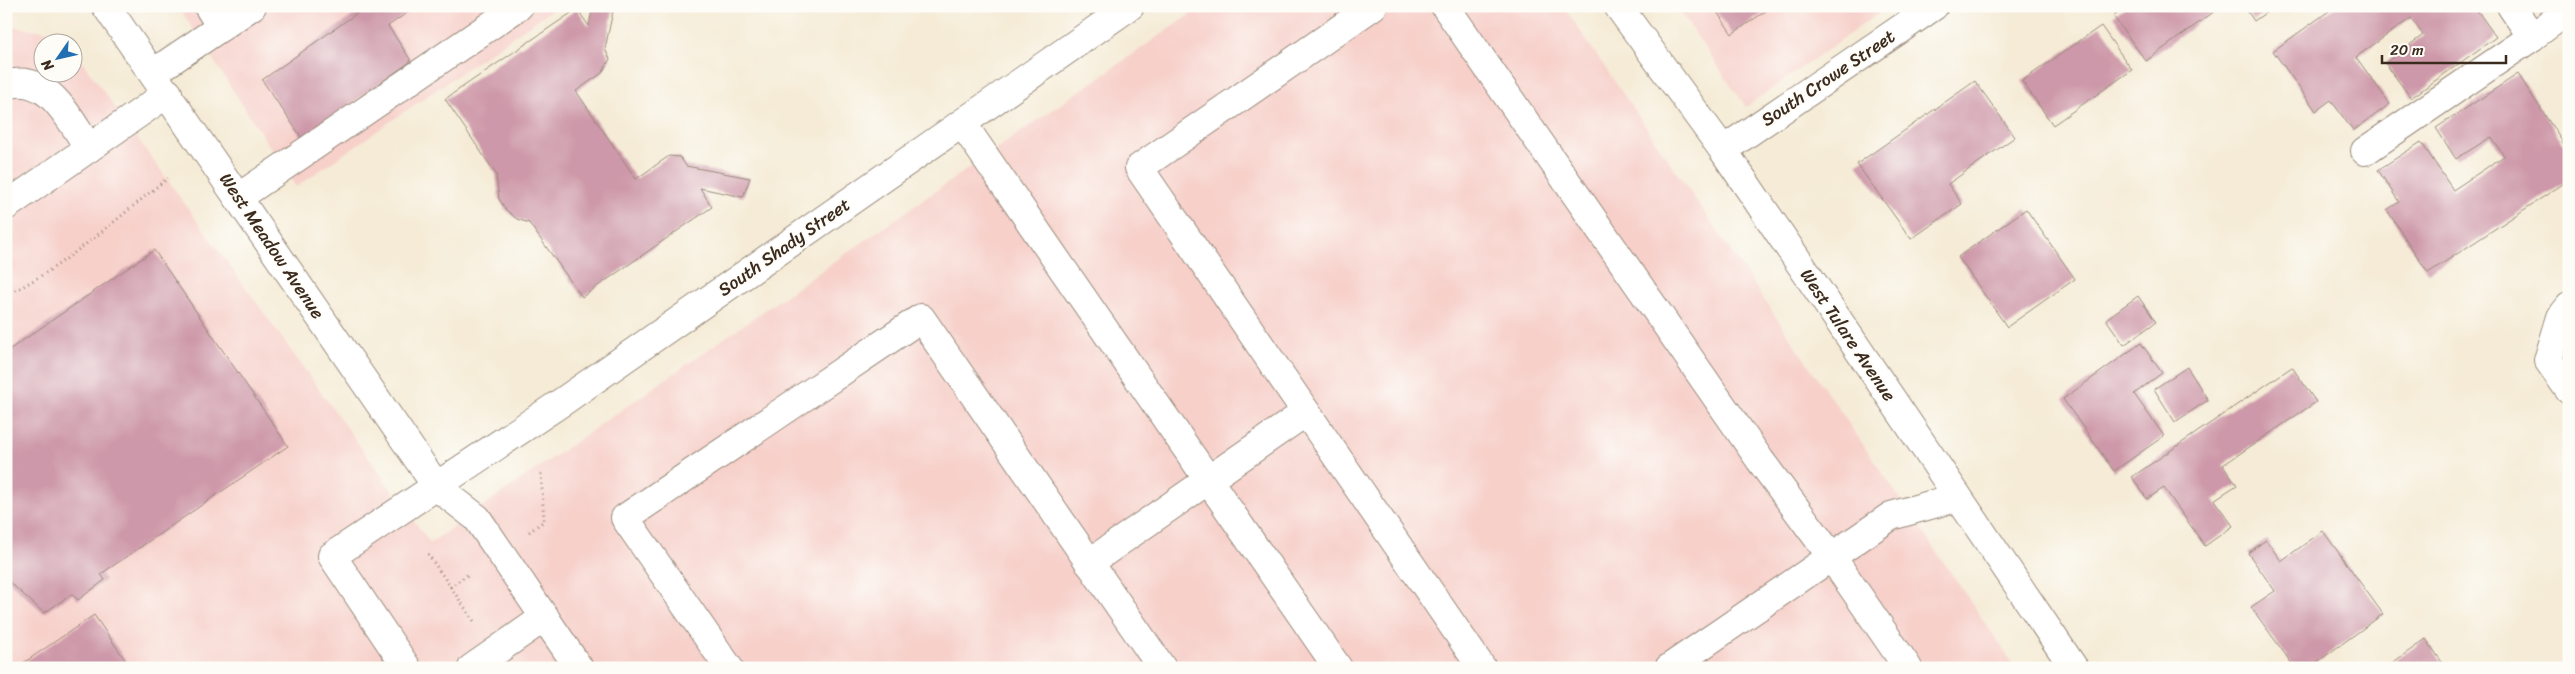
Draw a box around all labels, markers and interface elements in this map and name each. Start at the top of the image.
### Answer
street label: South Crowe Street [1754,21,1902,135]
north arrow [32,32,82,82]
scale bar [2382,32,2506,64]
text: 20 m [2390,37,2424,63]
text: N [34,54,61,77]
street label: West Meadow Avenue [211,166,333,326]
street label: South Shady Street [711,189,857,305]
street label: West Tulare Avenue [1791,262,1905,408]

